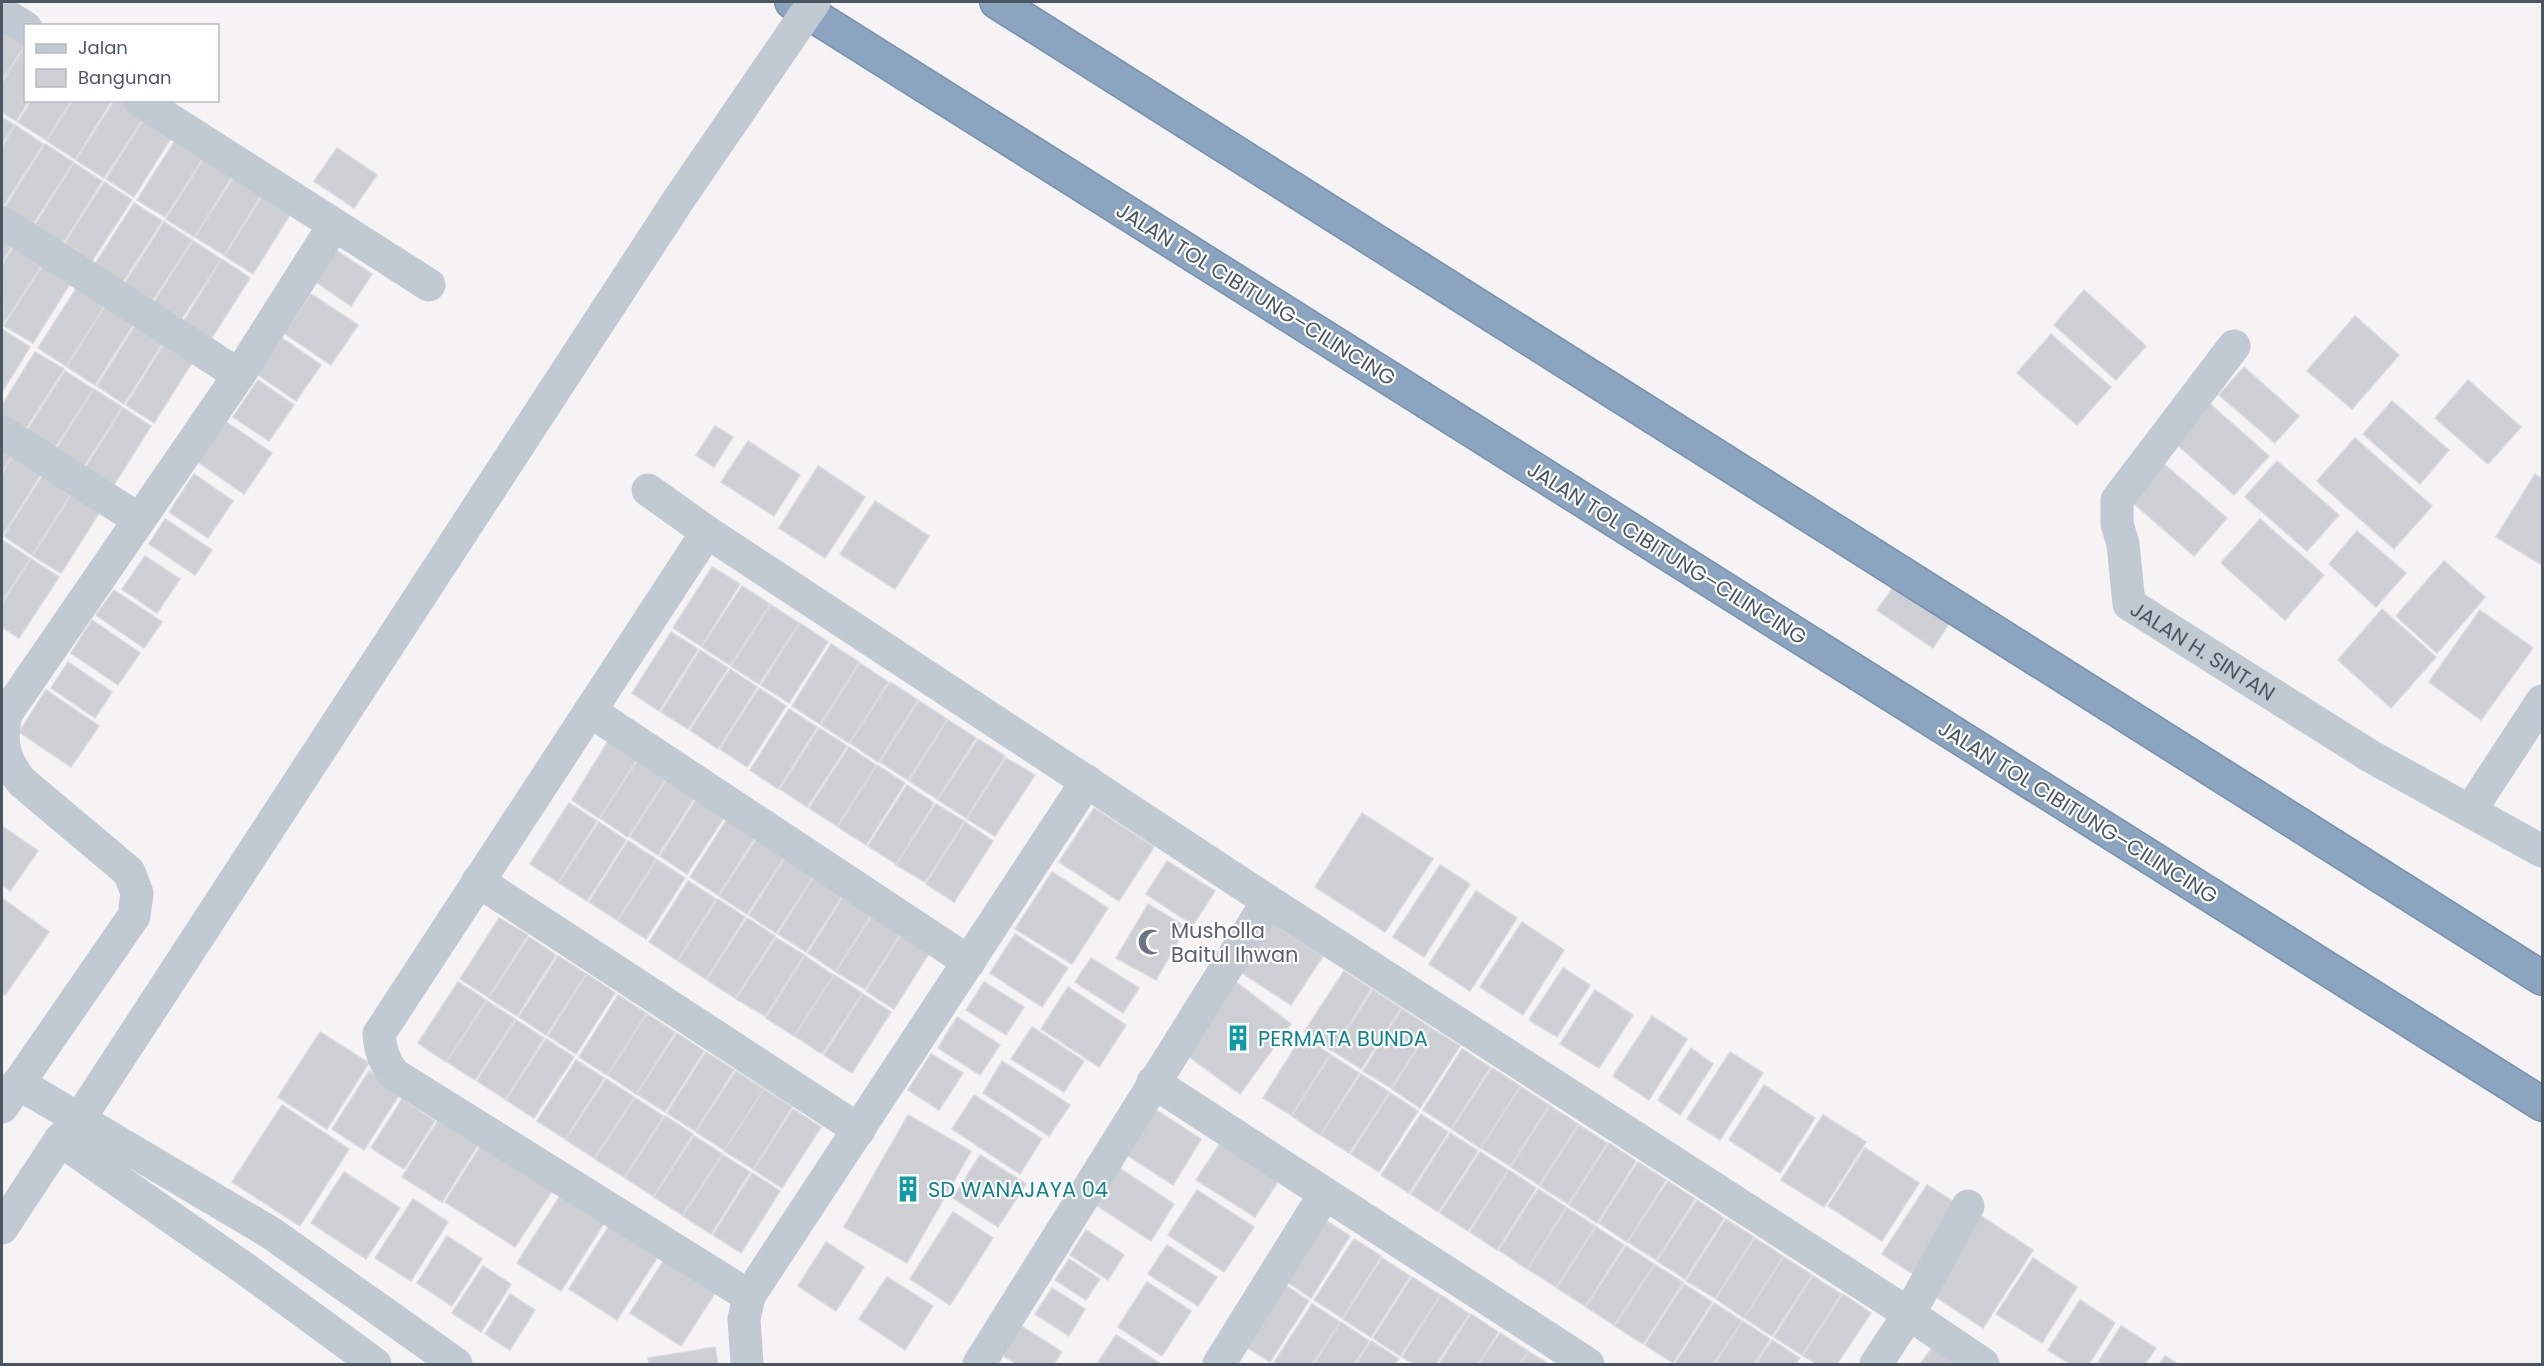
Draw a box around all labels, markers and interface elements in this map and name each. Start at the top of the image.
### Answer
legend [24,24,219,102]
text: Jalan [78,35,128,60]
text: Bangunan [78,65,172,90]
street label: JALAN TOL CIBITUNG–CILINCING [1111,196,1401,392]
street label: JALAN TOL CIBITUNG–CILINCING [1522,455,1812,651]
street label: JALAN H. SINTAN [2125,594,2281,707]
street label: JALAN TOL CIBITUNG–CILINCING [1933,714,2223,910]
place label: Musholla Baitul Ihwan [1171,916,1299,969]
mosque icon: Musholla Baitul Ihwan [1136,927,1166,957]
building icon: PERMATA BUNDA [1223,1023,1253,1053]
place label: PERMATA BUNDA [1258,1024,1428,1053]
building icon: SD WANAJAYA 04 [893,1174,923,1204]
place label: SD WANAJAYA 04 [928,1175,1108,1204]

